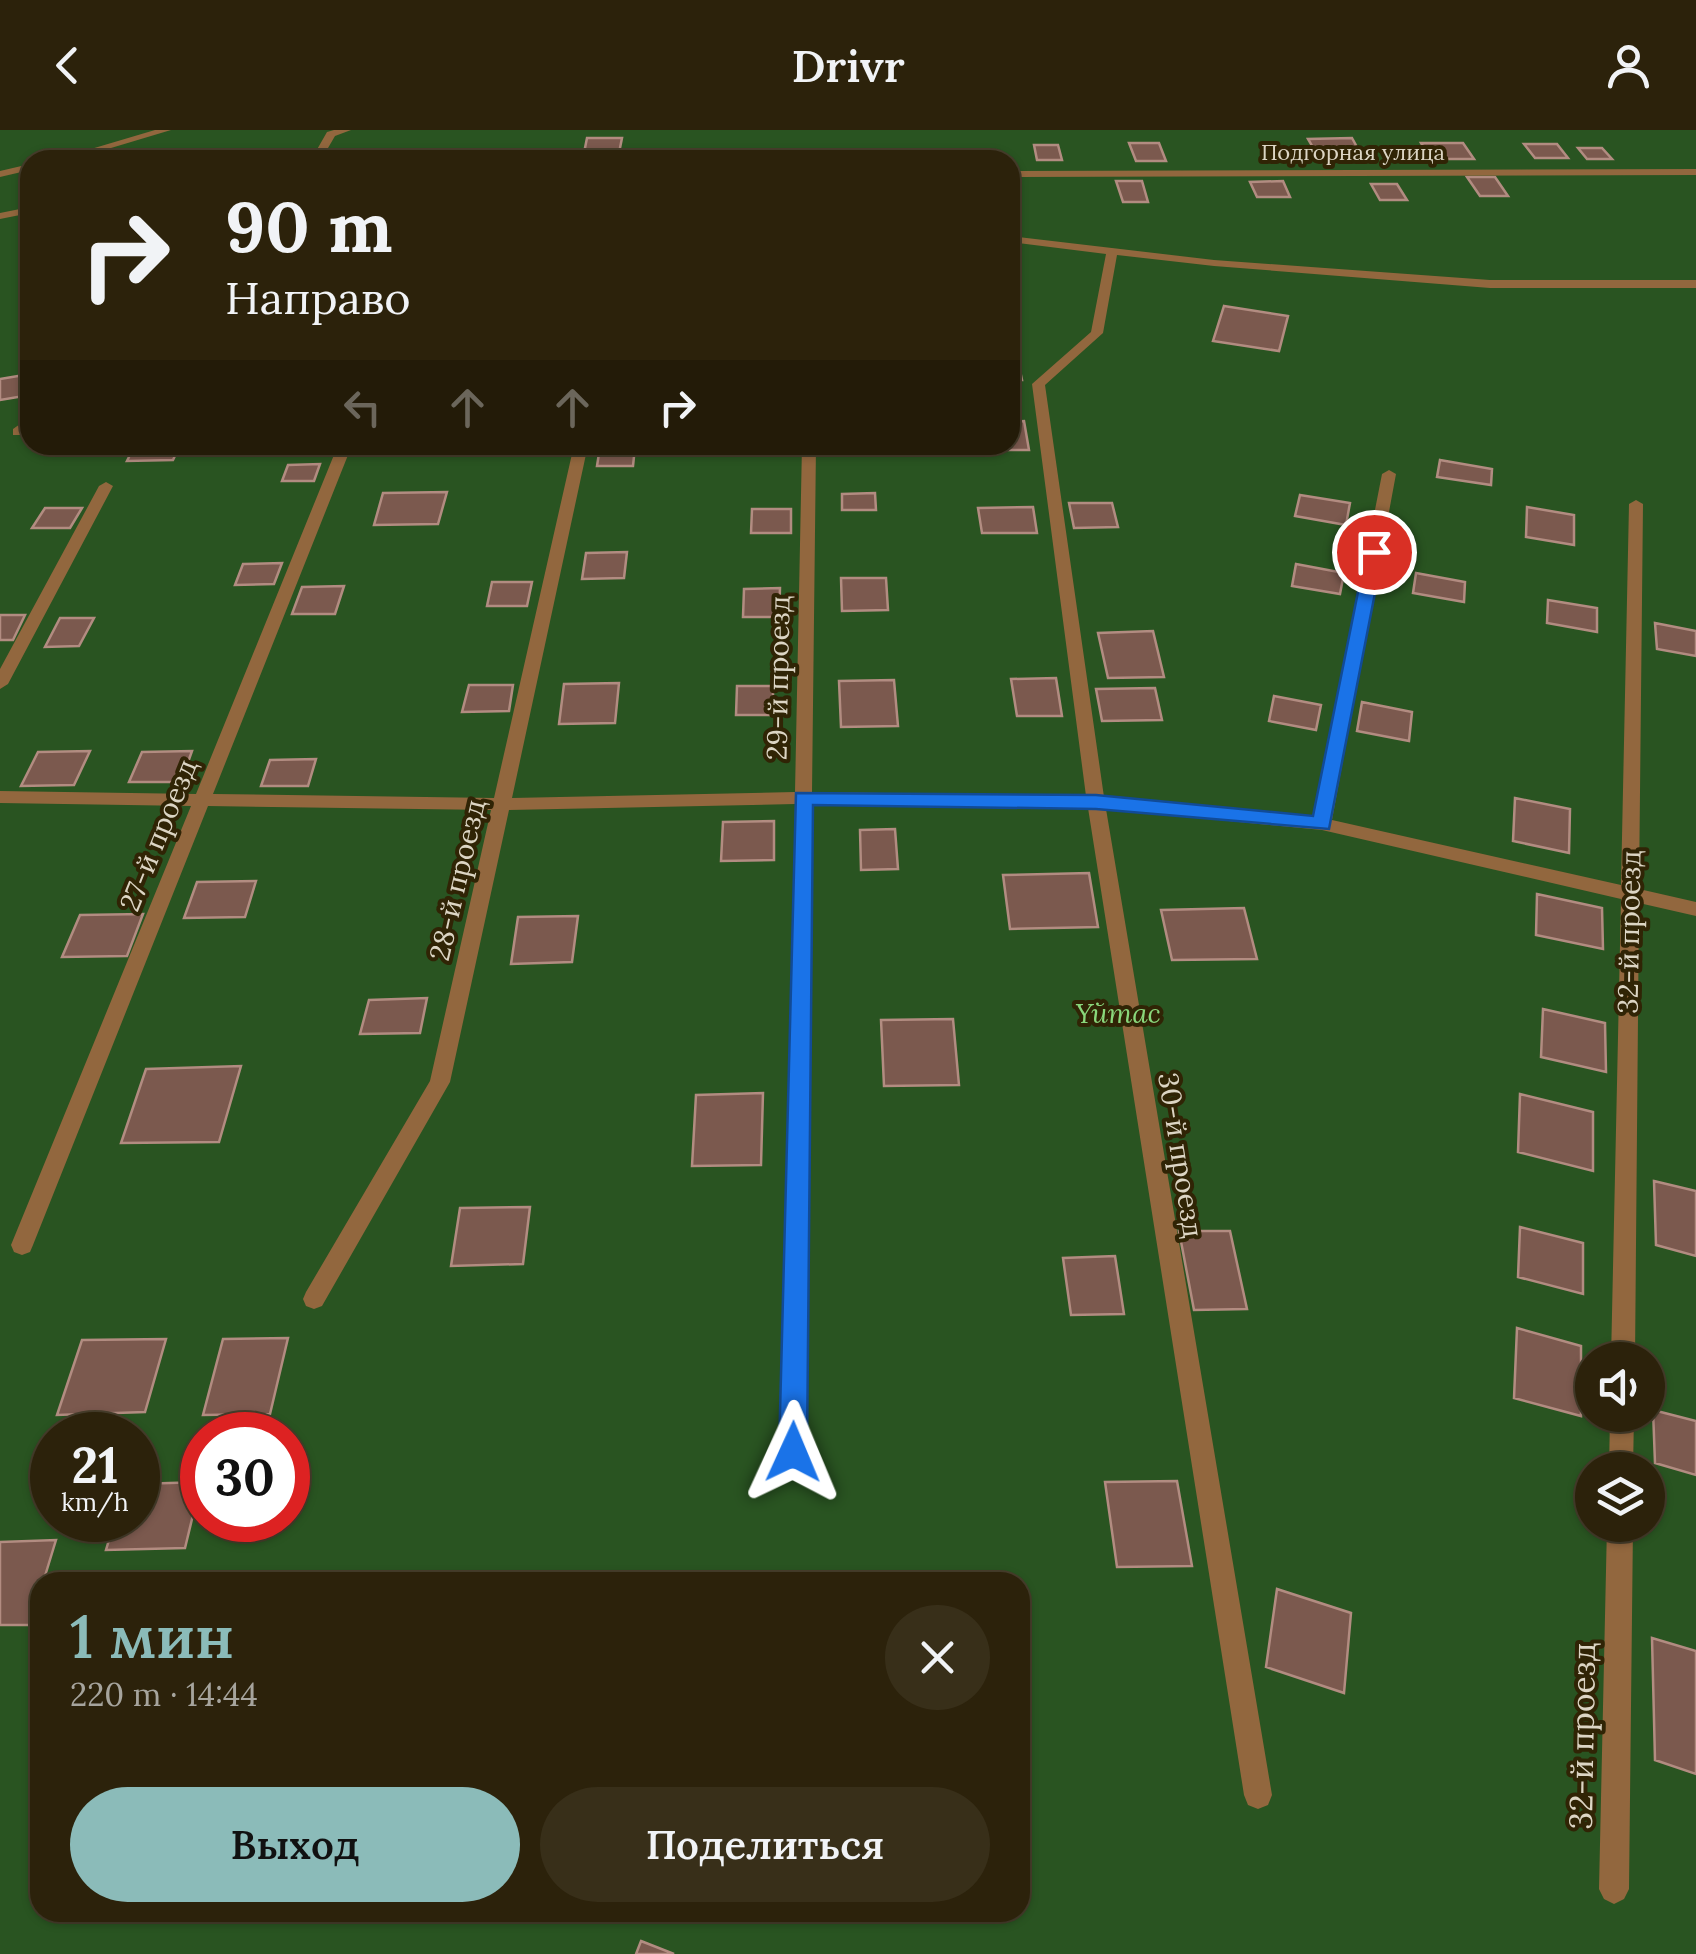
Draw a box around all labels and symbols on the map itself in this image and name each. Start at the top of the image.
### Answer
street label: Подгорная улица [1261,138,1445,166]
pin [1332,510,1417,595]
street label: 29-й проезд [759,595,797,761]
street label: 27-й проезд [111,754,205,916]
street label: 28-й проезд [421,796,493,964]
street label: 32-й проезд [1610,850,1648,1014]
park label: Үйтас [1075,995,1161,1031]
street label: 30-й проезд [1150,1070,1212,1240]
position arrow [741,1400,845,1504]
speed limit sign: 30 [180,1412,310,1542]
street label: 32-й проезд [1560,1642,1604,1830]

